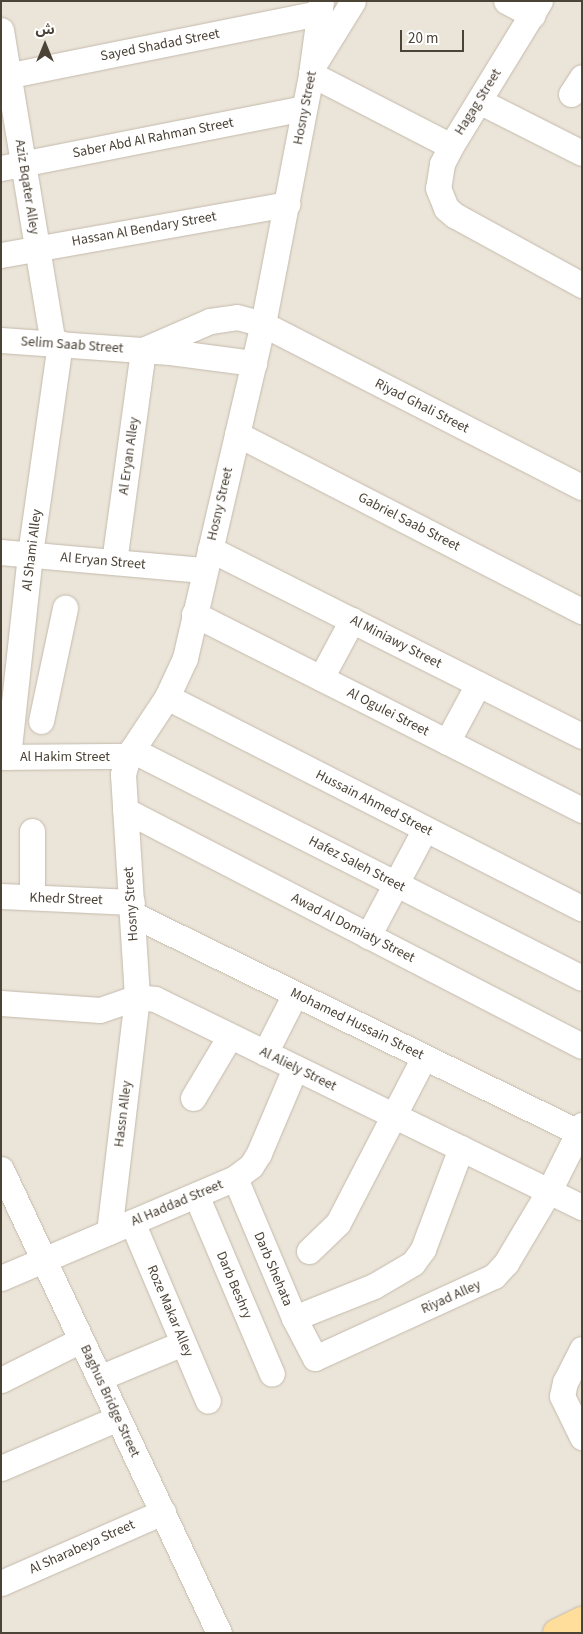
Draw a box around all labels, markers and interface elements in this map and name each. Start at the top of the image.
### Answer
north arrow [20,20,70,70]
text: ش [35,20,55,40]
scale bar [403,20,467,52]
street label: Sayed Shadad Street [99,25,221,65]
text: 20 m [408,28,438,49]
street label: Hagag Street [451,66,505,138]
street label: Hosny Street [290,70,320,146]
street label: Saber Abd Al Rahman Street [71,114,235,162]
street label: Aziz Bqater Alley [11,138,43,236]
street label: Hassan Al Bendary Street [70,208,218,250]
street label: Selim Saab Street [20,333,124,357]
street label: Riyad Ghali Street [372,375,472,437]
street label: Al Eryan Alley [115,416,143,496]
street label: Hosny Street [203,466,237,542]
street label: Gabriel Saab Street [355,489,463,555]
street label: Al Shami Alley [19,508,45,592]
street label: Al Eryan Street [60,549,146,573]
street label: Al Miniawy Street [348,612,444,672]
street label: Al Ogulei Street [344,684,432,740]
street label: Al Hakim Street [20,749,110,765]
street label: Hussain Ahmed Street [313,766,435,840]
street label: Hafez Saleh Street [306,832,408,896]
street label: Hosny Street [120,866,142,942]
street label: Khedr Street [29,889,103,909]
street label: Awad Al Domiaty Street [288,890,418,966]
street label: Mohamed Hussain Street [288,984,426,1064]
street label: Al Aliely Street [257,1043,339,1095]
street label: Hassn Alley [111,1080,135,1148]
street label: Al Haddad Street [128,1176,226,1230]
street label: Darb Shehata [250,1229,296,1309]
street label: Darb Beshry [212,1249,256,1321]
street label: Roze Makar Alley [143,1263,197,1359]
street label: Riyad Alley [419,1276,483,1318]
street label: Baghus Bridge Street [77,1342,143,1460]
street label: Al Sharabeya Street [27,1516,137,1578]

